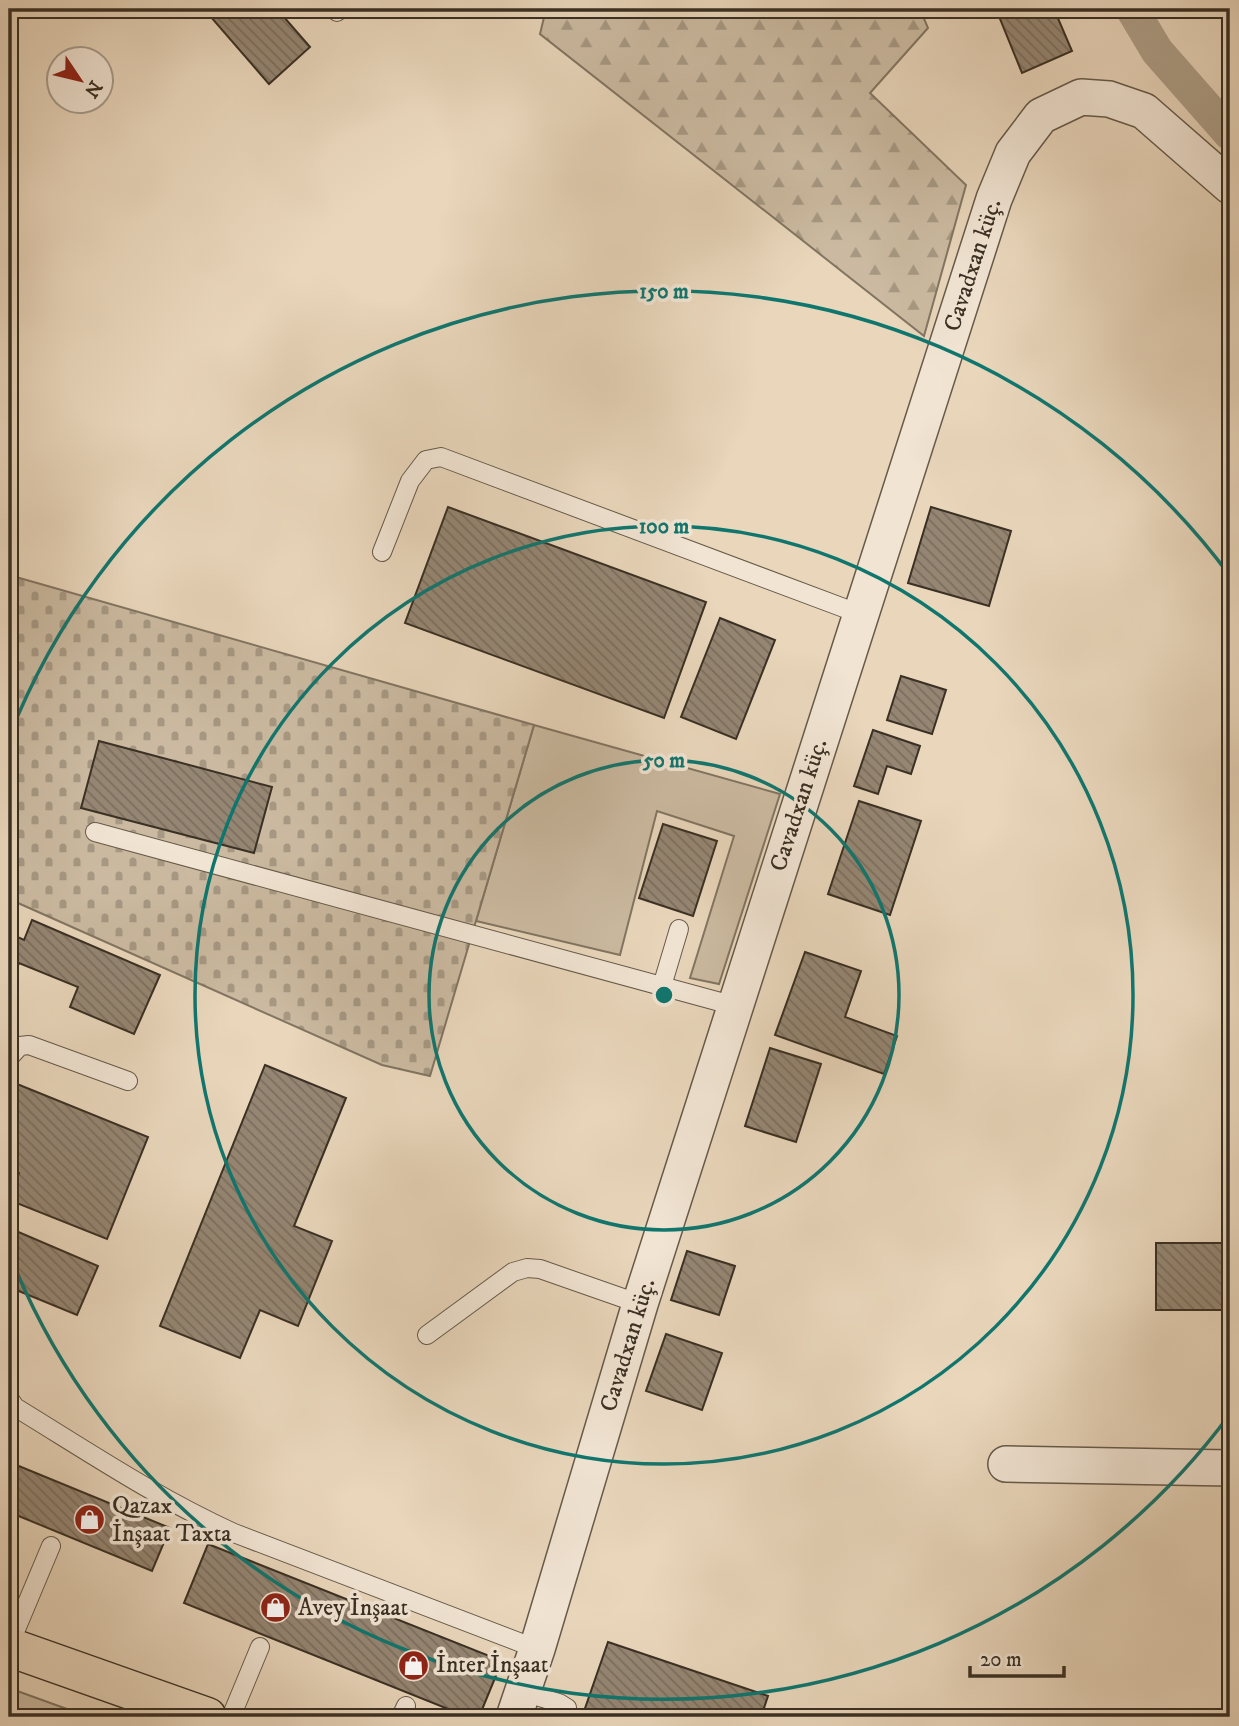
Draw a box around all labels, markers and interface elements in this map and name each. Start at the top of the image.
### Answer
north arrow [46,46,116,116]
text: N [79,76,107,102]
street label: Cavadxan küç. [937,195,1009,335]
text: 150 m [639,279,689,305]
text: 100 m [639,514,689,540]
street label: Cavadxan küç. [763,735,835,875]
text: 50 m [642,748,685,774]
centre of rings [652,983,676,1007]
street label: Cavadxan küç. [594,1275,662,1415]
place label: Qazax İnşaat Taxta [112,1491,232,1549]
shop icon: Qazax İnşaat Taxta [72,1503,106,1537]
shop icon: Avey İnşaat [258,1591,292,1625]
place label: Avey İnşaat [298,1592,409,1623]
scale bar [970,1635,1064,1679]
text: 20 m [980,1647,1022,1673]
shop icon: İnter İnşaat [396,1648,430,1682]
place label: İnter İnşaat [436,1649,549,1680]

